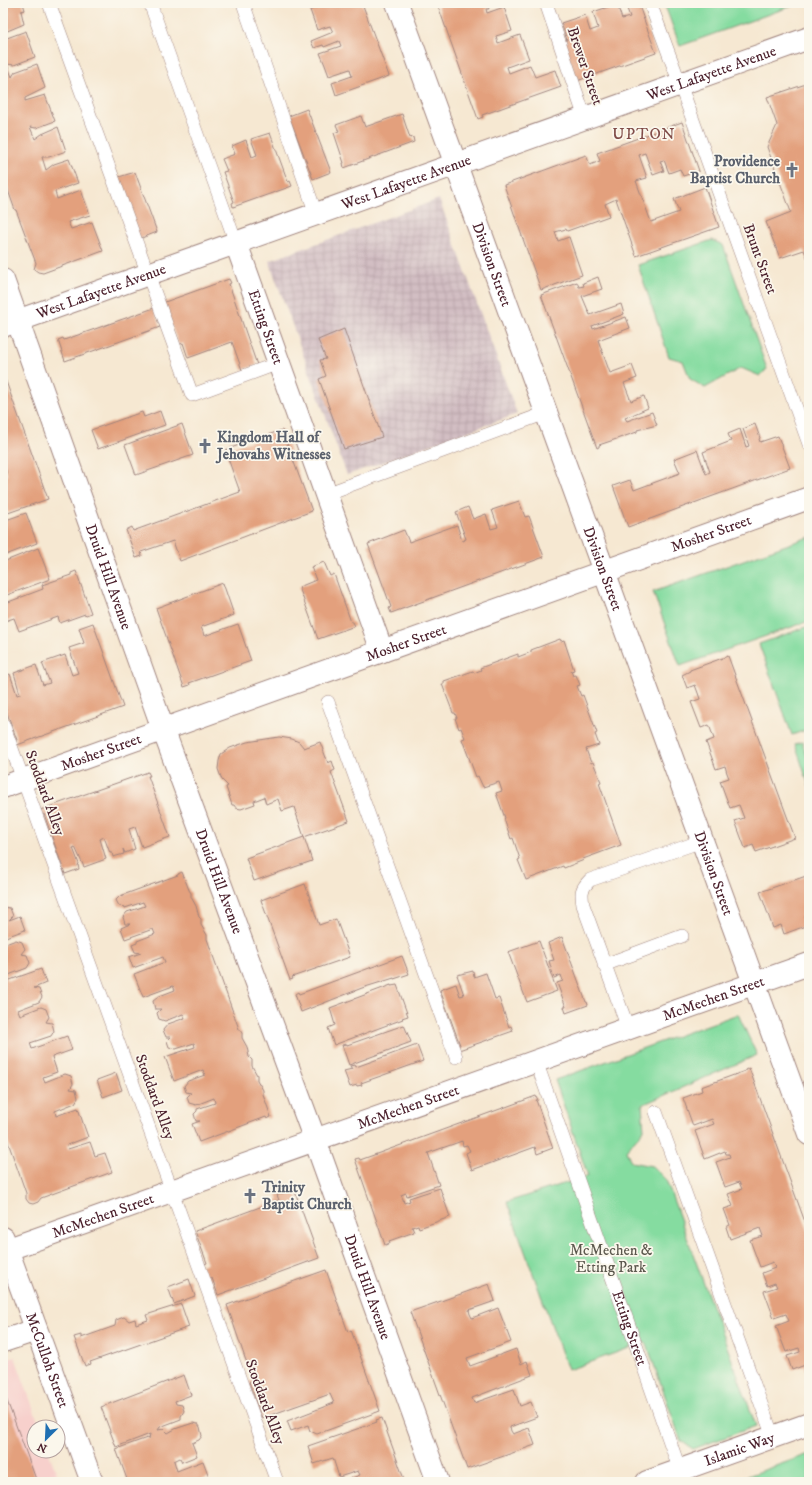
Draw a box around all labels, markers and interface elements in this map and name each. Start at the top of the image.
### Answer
street label: Brewer Street [563,24,607,108]
street label: West Lafayette Avenue [643,41,779,105]
district label: UPTON [612,124,676,144]
street label: West Lafayette Avenue [338,150,473,214]
place label: Providence Baptist Church [690,152,781,188]
church icon: Providence Baptist Church [783,161,801,179]
street label: Division Street [468,219,516,309]
street label: Brunt Street [739,221,782,297]
street label: West Lafayette Avenue [33,259,168,323]
street label: Etting Street [244,287,288,367]
place label: Kingdom Hall of Jehovahs Witnesses [215,428,331,464]
church icon: Kingdom Hall of Jehovahs Witnesses [196,437,214,455]
street label: Mosher Street [668,510,754,556]
street label: Druid Hill Avenue [81,521,136,632]
street label: Division Street [579,524,627,614]
street label: Mosher Street [363,619,449,666]
street label: Mosher Street [58,729,144,775]
street label: Stoddard Alley [21,748,70,839]
street label: Druid Hill Avenue [191,826,247,936]
street label: Division Street [690,828,738,918]
street label: McMechen Street [660,971,767,1025]
street label: Stoddard Alley [131,1052,180,1143]
street label: McMechen Street [355,1080,462,1134]
place label: Trinity Baptist Church [261,1178,352,1214]
church icon: Trinity Baptist Church [241,1187,259,1205]
street label: McMechen Street [49,1189,157,1242]
street label: Druid Hill Avenue [340,1232,396,1342]
park label: McMechen & Etting Park [570,1241,653,1277]
street label: Etting Street [608,1288,652,1368]
street label: McCulloh Street [21,1310,74,1411]
street label: Stoddard Alley [241,1357,290,1448]
north arrow [26,1419,66,1459]
street label: Islamic Way [702,1427,778,1470]
text: N [35,1439,49,1455]

